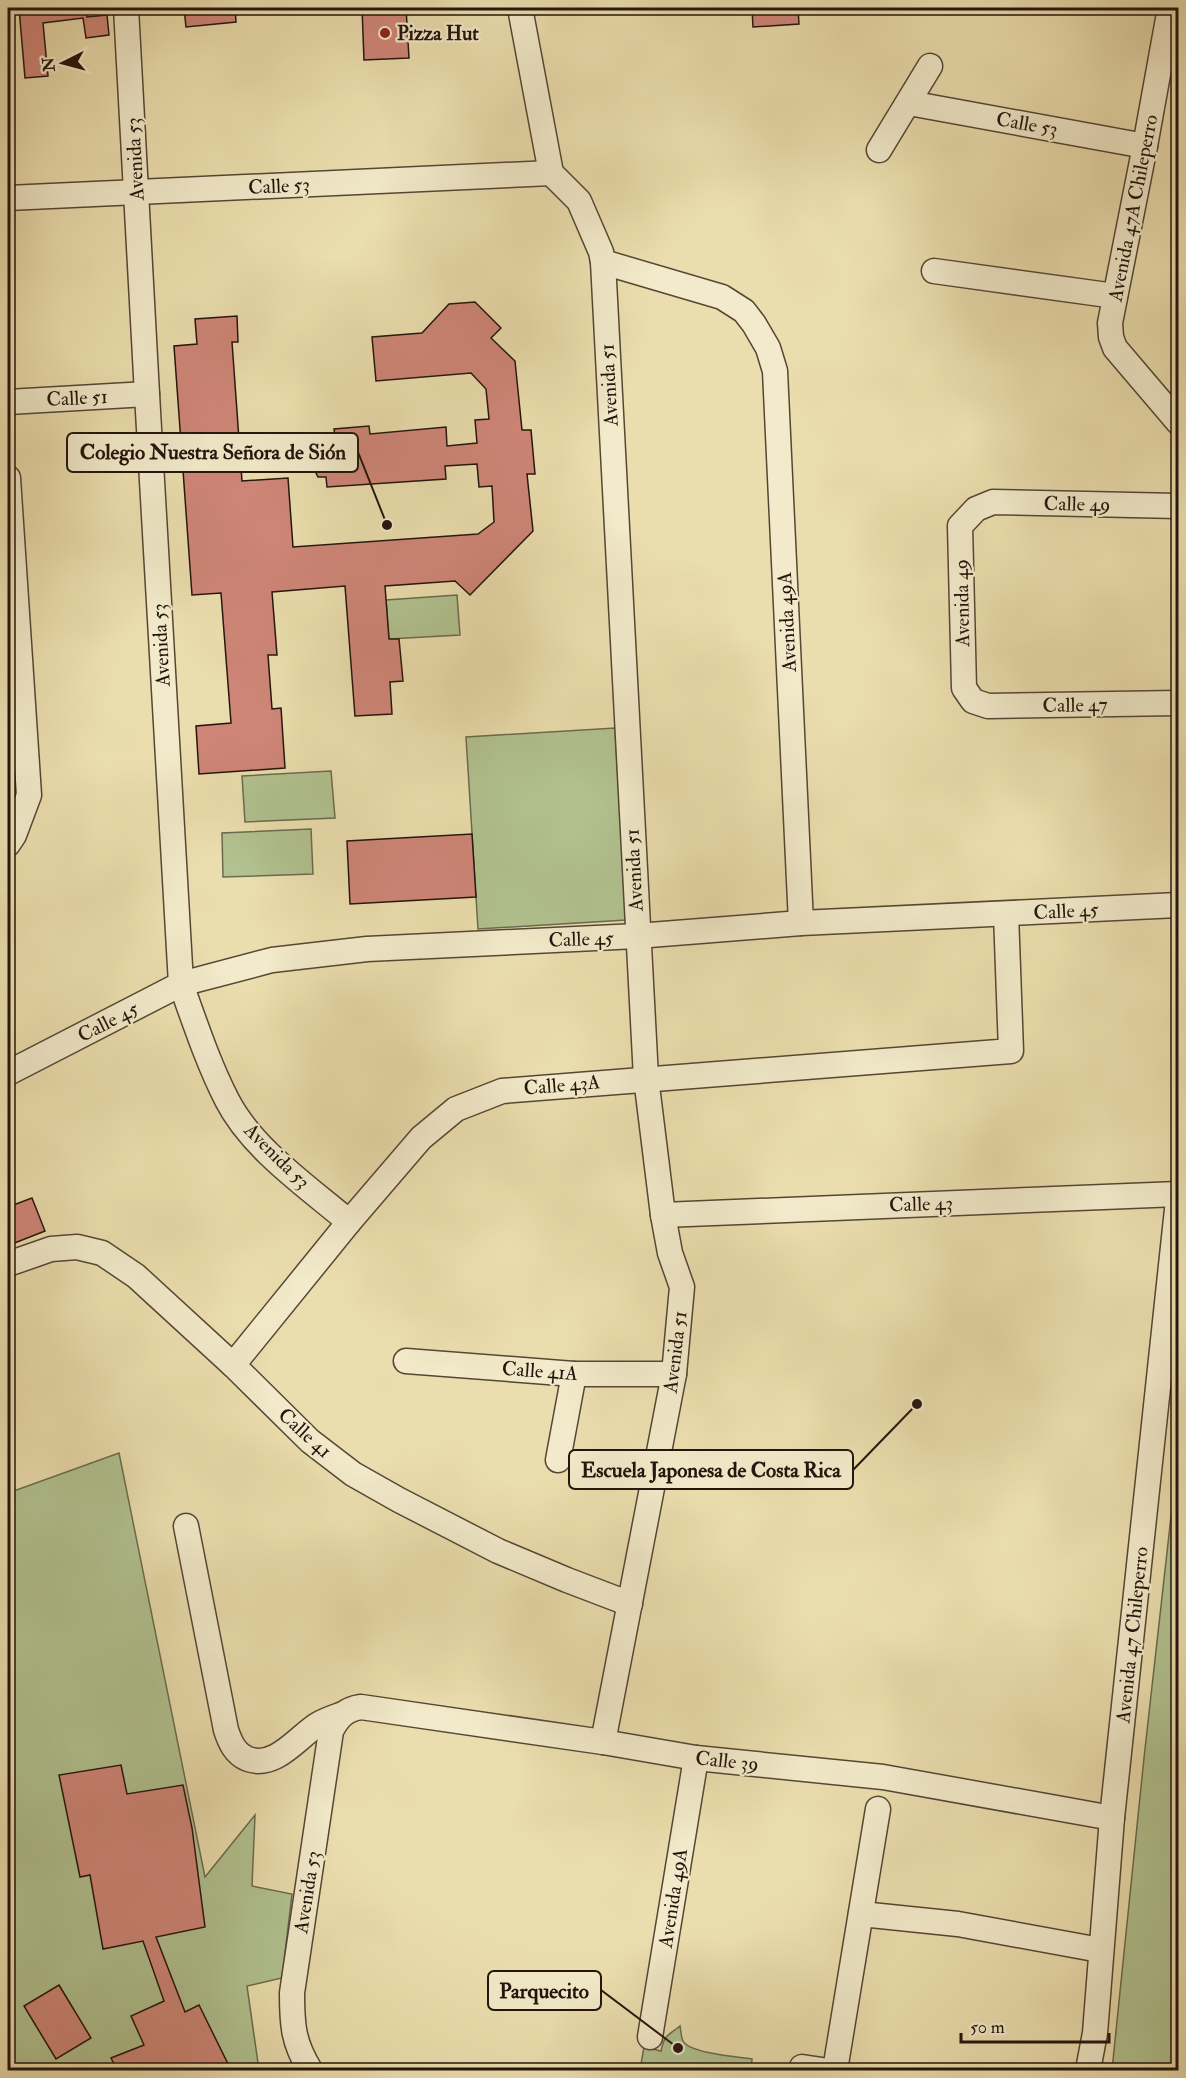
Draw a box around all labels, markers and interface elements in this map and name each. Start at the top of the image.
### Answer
place label: Pizza Hut [397,21,479,46]
marker: Pizza Hut [378,26,392,40]
north arrow [33,33,93,93]
text: N [38,56,60,74]
street label: Calle 53 [994,106,1060,142]
street label: Avenida 47A Chileperro [1102,112,1164,305]
street label: Avenida 53 [120,117,150,202]
street label: Calle 53 [247,172,311,200]
street label: Avenida 51 [594,343,624,428]
street label: Calle 51 [46,384,108,412]
callout: Colegio Nuestra Señora de Sión [67,433,358,472]
text: Colegio Nuestra Señora de Sión [80,439,346,466]
street label: Calle 49 [1044,491,1110,517]
street label: Avenida 49 [949,559,975,648]
street label: Avenida 49A [772,571,802,674]
street label: Avenida 53 [146,603,176,688]
street label: Calle 47 [1042,692,1108,718]
street label: Avenida 51 [619,828,649,913]
street label: Calle 45 [1033,897,1099,925]
street label: Calle 45 [548,925,614,953]
street label: Calle 45 [73,996,143,1048]
street label: Calle 43A [523,1069,602,1101]
street label: Avenida 53 [238,1117,315,1194]
street label: Calle 43 [889,1190,953,1218]
street label: Avenida 51 [657,1309,692,1396]
street label: Calle 41A [501,1356,579,1386]
street label: Calle 41 [273,1402,337,1464]
callout: Escuela Japonesa de Costa Rica [569,1450,853,1489]
text: Escuela Japonesa de Costa Rica [581,1457,842,1484]
street label: Avenida 47 Chileperro [1110,1546,1155,1726]
street label: Calle 39 [694,1745,760,1777]
street label: Avenida 49A [653,1846,693,1951]
street label: Avenida 53 [288,1849,326,1936]
callout: Parquecito [488,1971,601,2010]
text: Parquecito [499,1978,589,2005]
scale bar [961,2006,1110,2044]
text: 50 m [970,2016,1005,2039]

